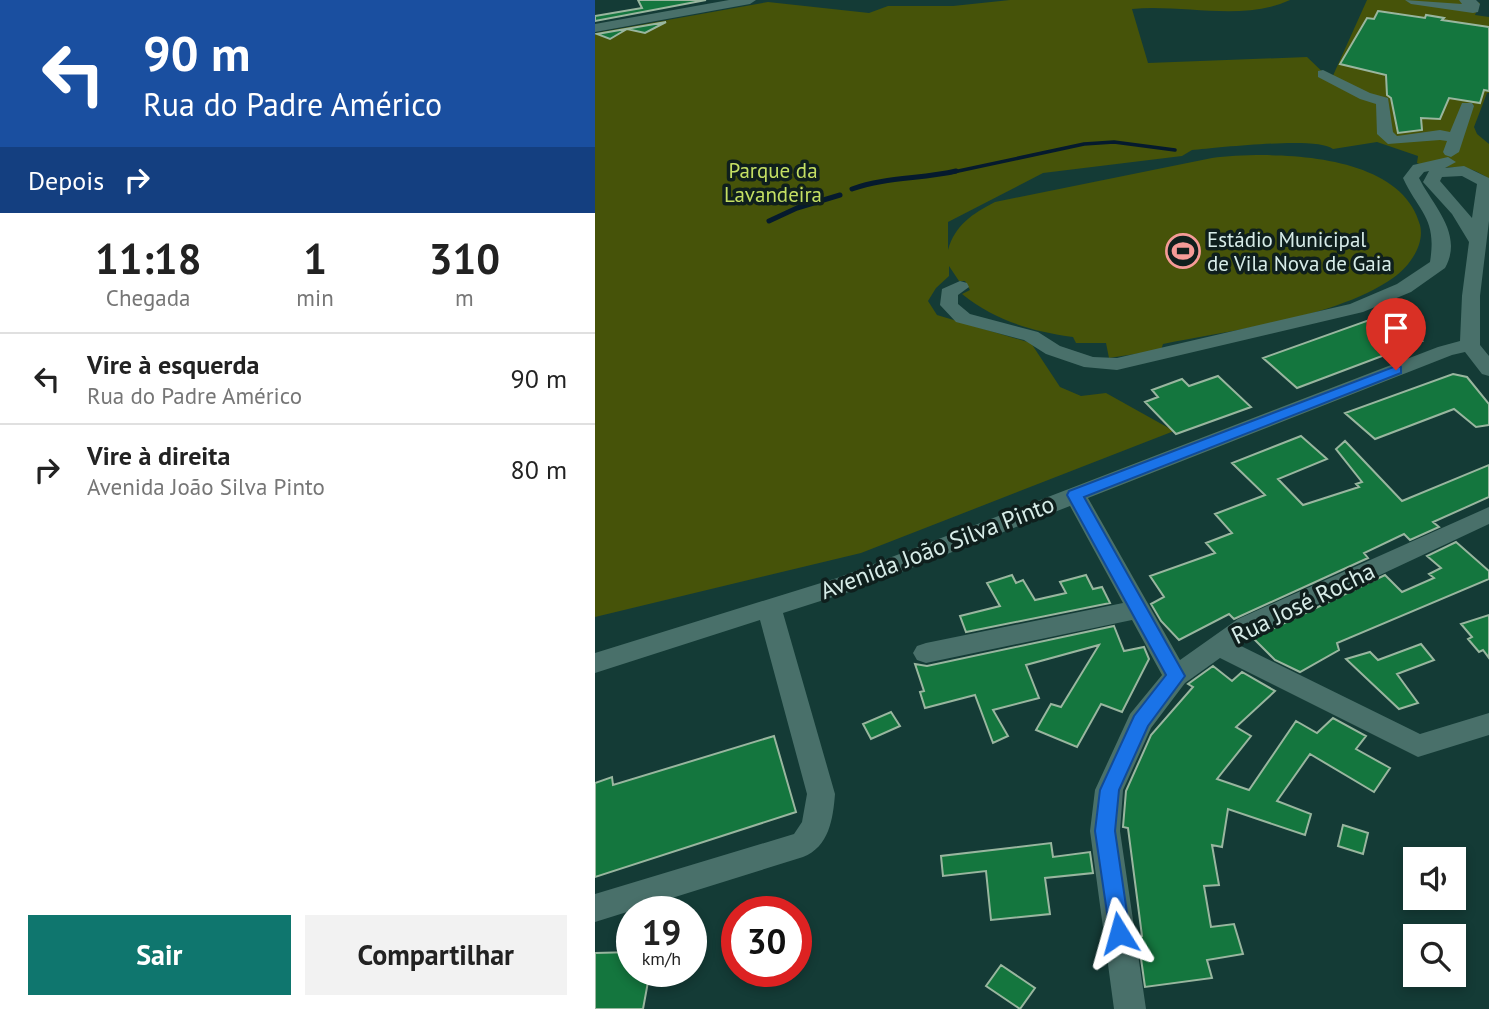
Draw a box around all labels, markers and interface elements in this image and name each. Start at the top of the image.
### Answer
text: 90 m [143,21,250,85]
icon: left [28,28,119,119]
text: Rua do Padre Américo [143,83,442,125]
park label: Parque da Lavandeira [724,157,822,208]
icon: right [118,161,156,199]
text: Depois [28,164,104,197]
place label: Estádio Municipal de Vila Nova de Gaia [1207,226,1392,277]
text: 11:18 [95,231,201,286]
text: 1 [303,231,327,286]
text: 310 [429,231,500,286]
sports icon: Estádio Municipal de Vila Nova de Gaia [1164,232,1202,270]
text: Chegada [106,283,191,312]
text: min [296,283,334,312]
text: m [455,283,474,312]
pin [1366,298,1426,370]
icon: arrive [1377,309,1415,347]
text: Vire à esquerda [87,348,259,381]
icon: left [28,360,66,398]
text: 90 m [511,362,567,395]
text: Rua do Padre Américo [87,381,302,410]
text: Vire à direita [87,439,230,472]
icon: right [28,451,66,489]
text: 80 m [511,453,567,486]
text: Avenida João Silva Pinto [87,472,325,501]
street label: Avenida João Silva Pinto [816,488,1058,606]
street label: Rua José Rocha [1226,555,1380,651]
map controls [1403,847,1466,987]
button: sound [1403,847,1466,910]
speed limit sign: 30 [721,896,812,987]
position arrow [1082,896,1156,970]
text: 19 [642,909,681,955]
button: Sair [28,915,291,995]
button: Compartilhar [305,915,567,995]
button: search [1403,924,1466,987]
text: km/h [642,947,681,970]

